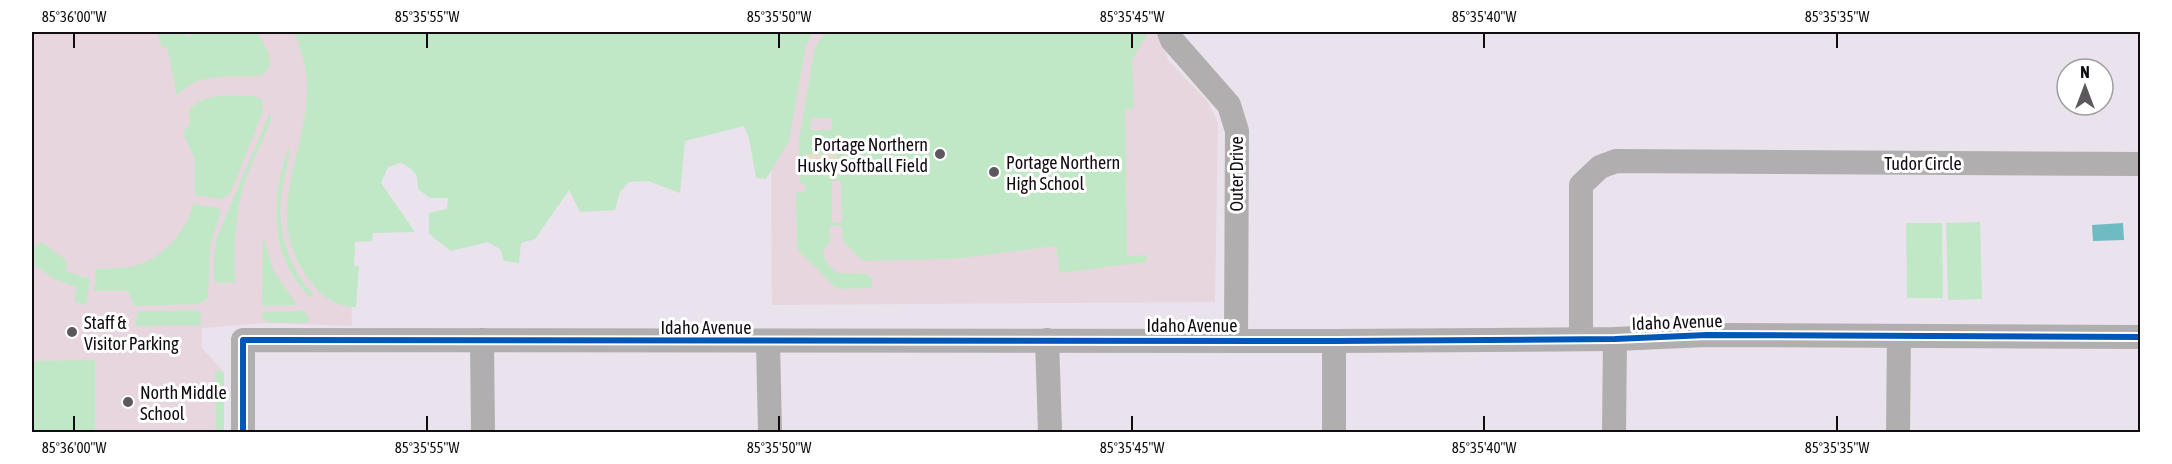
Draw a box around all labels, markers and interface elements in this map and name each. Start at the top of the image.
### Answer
text: 85°36'00"W [42,8,106,25]
text: 85°35'55"W [395,8,459,25]
text: 85°35'50"W [747,8,811,25]
text: 85°35'45"W [1100,8,1164,25]
text: 85°35'40"W [1452,8,1516,25]
text: 85°35'35"W [1805,8,1869,25]
north arrow [2055,57,2115,117]
text: N [2080,63,2090,81]
place label: Portage Northern Husky Softball Field [797,134,928,176]
street label: Outer Drive [1226,136,1247,212]
marker: Portage Northern Husky Softball Field [933,147,947,161]
place label: Portage Northern High School [1006,152,1120,194]
street label: Tudor Circle [1884,153,1962,174]
marker: Portage Northern High School [987,165,1001,179]
street label: Idaho Avenue [1631,310,1723,334]
place label: Staff & Visitor Parking [84,312,179,354]
street label: Idaho Avenue [1147,315,1237,336]
street label: Idaho Avenue [661,317,751,338]
marker: Staff & Visitor Parking [65,325,79,339]
place label: North Middle School [140,382,227,424]
marker: North Middle School [121,395,135,409]
text: 85°36'00"W [42,439,106,456]
text: 85°35'55"W [395,439,459,456]
text: 85°35'50"W [747,439,811,456]
text: 85°35'45"W [1100,439,1164,456]
text: 85°35'40"W [1452,439,1516,456]
text: 85°35'35"W [1805,439,1869,456]

